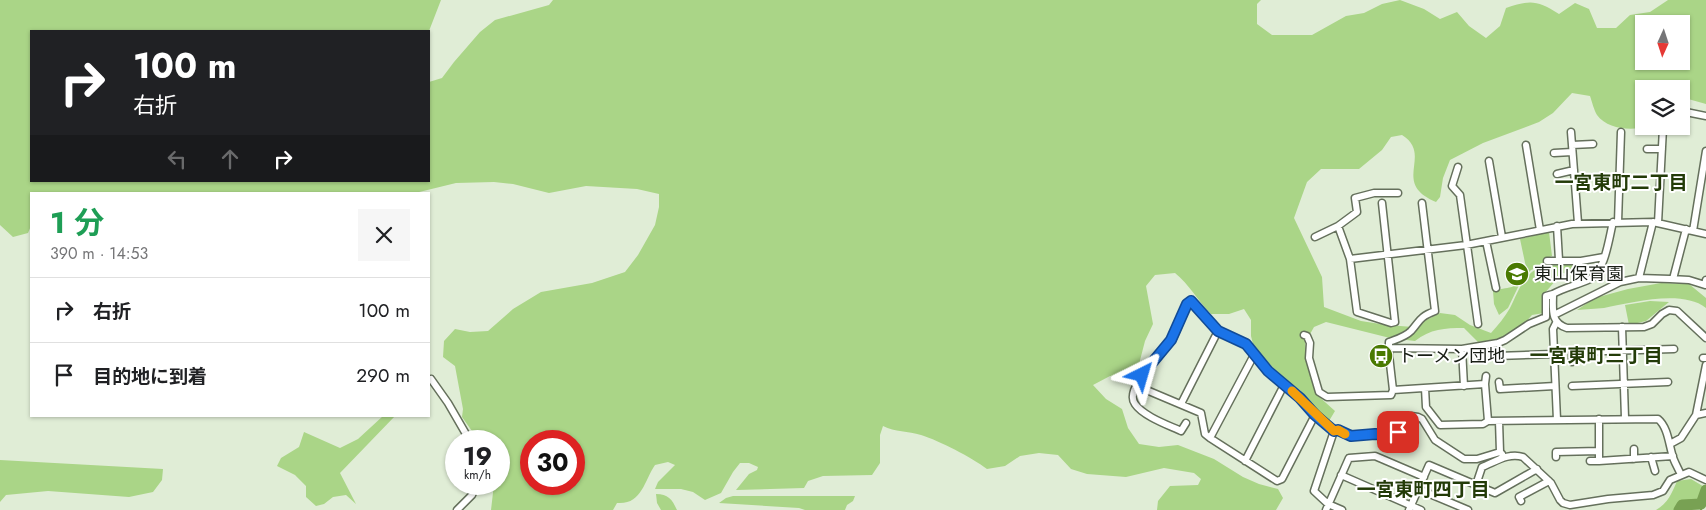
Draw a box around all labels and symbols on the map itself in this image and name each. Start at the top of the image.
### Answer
north arrow [1635,15,1690,70]
district label: 一宮東町二丁目 [1554,169,1688,196]
school or university icon: 東山保育園 [1504,261,1530,287]
place label: 東山保育園 [1534,261,1624,287]
district label: 一宮東町三丁目 [1529,342,1663,369]
bus stop icon: トーメン団地 [1368,343,1394,369]
place label: トーメン団地 [1398,343,1505,369]
position arrow [1115,348,1167,400]
pin [1377,411,1419,453]
speed limit sign: 30 [520,430,585,495]
district label: 一宮東町四丁目 [1356,476,1490,503]

